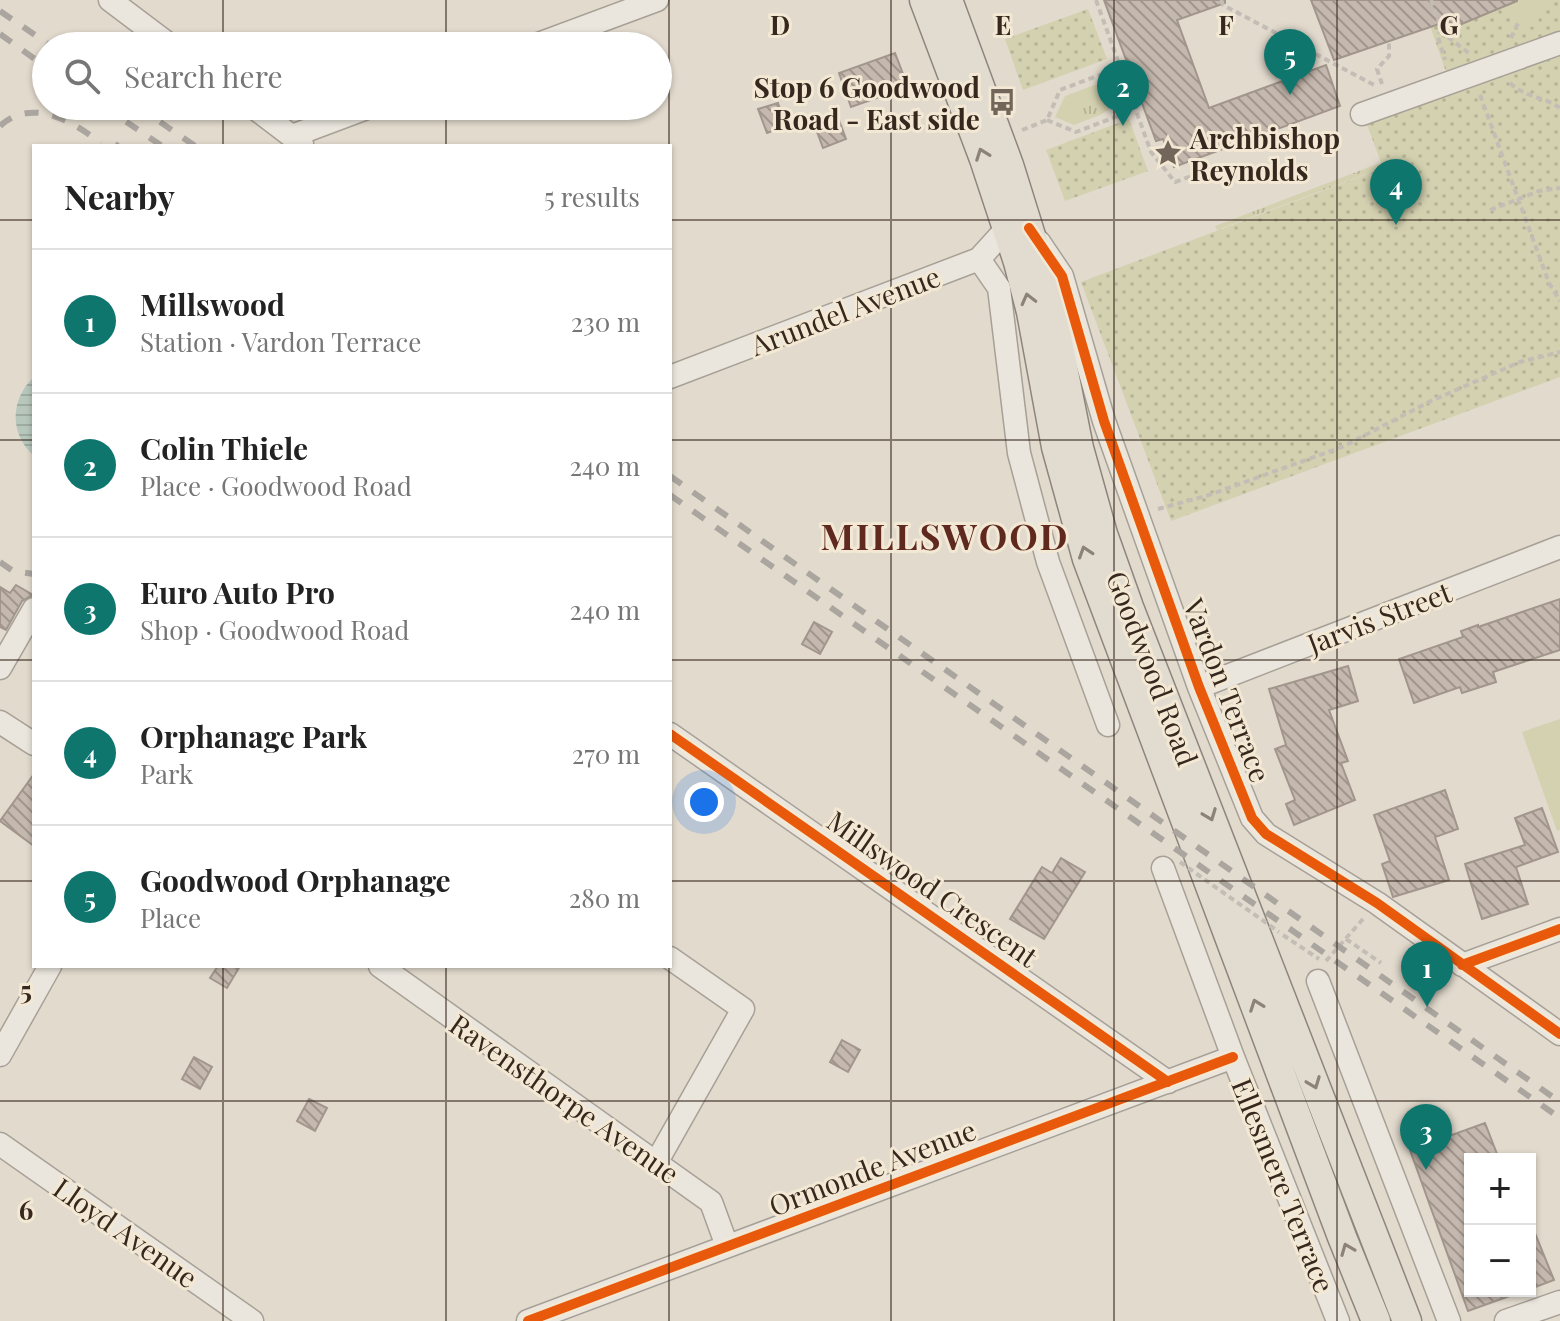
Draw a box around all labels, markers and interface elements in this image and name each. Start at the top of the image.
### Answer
text: D [770,7,790,42]
text: E [995,7,1011,42]
text: F [1218,7,1234,42]
text: G [1439,7,1459,42]
pin: 5 [1264,29,1316,95]
search box [32,32,672,120]
icon: search [60,54,104,98]
text: Search here [124,56,283,96]
pin: 2 [1097,60,1149,126]
place label: Stop 6 Goodwood Road - East side [754,68,980,137]
bus stop icon: Stop 6 Goodwood Road - East side [987,87,1017,117]
place label: Archbishop Reynolds [1189,119,1340,188]
place icon: Archbishop Reynolds [1153,138,1183,168]
one-way arrow [975,148,992,162]
pin: 4 [1370,159,1422,225]
text: Nearby [64,173,175,219]
text: 5 results [544,179,640,214]
street label: Arundel Avenue [744,257,945,363]
text: Millswood [140,284,285,324]
one-way arrow [1020,293,1037,307]
text: 1 [85,304,95,339]
text: 230 m [571,304,640,339]
text: Station · Vardon Terrace [140,324,421,359]
text: Colin Thiele [140,428,308,468]
text: 2 [83,448,97,483]
text: 240 m [570,448,640,483]
text: Place · Goodwood Road [140,468,412,503]
district label: MILLSWOOD [821,511,1070,559]
one-way arrow [1078,546,1094,560]
street label: Goodwood Road [1099,565,1207,771]
text: Euro Auto Pro [140,572,335,612]
street label: Jarvis Street [1301,572,1457,662]
text: 3 [84,592,96,627]
text: 240 m [570,592,640,627]
street label: Vardon Terrace [1176,592,1280,787]
text: Shop · Goodwood Road [140,612,409,647]
text: Orphanage Park [140,716,367,756]
text: 4 [83,736,97,771]
text: 270 m [572,736,640,771]
text: Park [140,756,193,791]
your location [684,782,724,822]
street label: Millswood Crescent [821,802,1046,975]
one-way arrow [1200,807,1217,821]
text: Goodwood Orphanage [140,860,451,900]
text: 5 [84,880,96,915]
text: 280 m [569,880,640,915]
text: Place [140,900,201,935]
pin: 1 [1401,941,1453,1007]
text: 5 [20,972,32,1007]
one-way arrow [1249,999,1266,1013]
street label: Ravensthorpe Avenue [443,1005,687,1191]
street label: Ellesmere Terrace [1224,1072,1344,1298]
one-way arrow [1304,1075,1321,1089]
pin: 3 [1400,1104,1452,1170]
street label: Ormonde Avenue [763,1110,981,1224]
map controls [1464,1153,1536,1297]
button: + [1464,1153,1536,1225]
street label: Lloyd Avenue [47,1169,205,1295]
text: 6 [19,1192,33,1227]
button: − [1464,1225,1536,1297]
one-way arrow [1340,1243,1356,1257]

